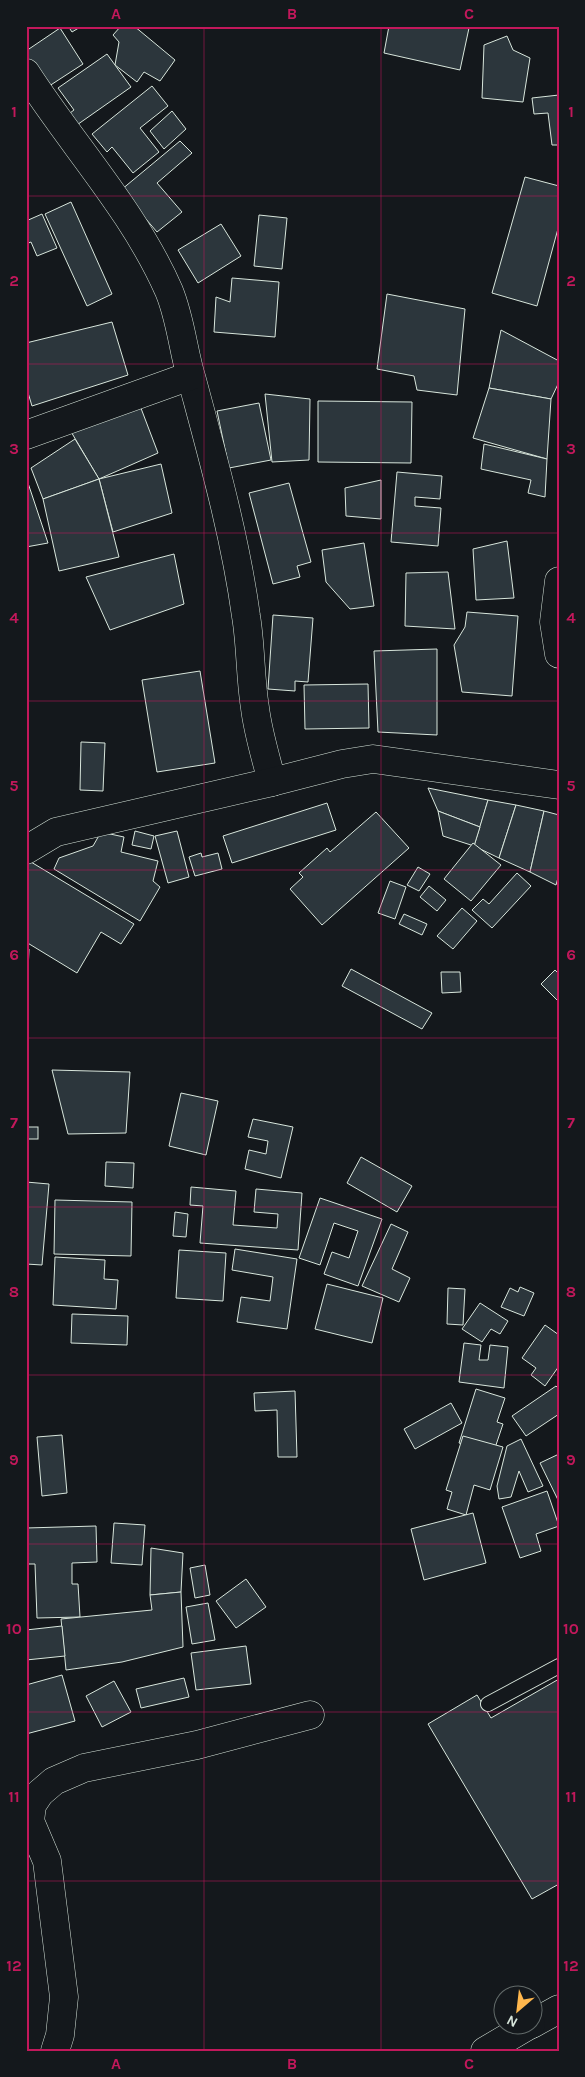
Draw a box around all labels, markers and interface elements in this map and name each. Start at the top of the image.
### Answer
text: A [111,4,121,23]
text: B [287,4,297,23]
text: C [464,4,474,23]
text: 1 [11,102,17,121]
text: 1 [568,102,574,121]
text: 2 [9,271,19,290]
text: 2 [566,271,576,290]
text: 3 [9,439,19,458]
text: 3 [566,439,576,458]
text: 4 [9,608,19,627]
text: 4 [566,608,576,627]
text: 5 [9,776,19,795]
text: 5 [566,776,576,795]
text: 6 [9,945,19,964]
text: 6 [566,945,576,964]
text: 7 [10,1113,18,1132]
text: 7 [567,1113,575,1132]
text: 8 [9,1282,19,1301]
text: 8 [566,1282,576,1301]
text: 9 [9,1450,19,1469]
text: 9 [566,1450,576,1469]
text: 10 [6,1619,22,1638]
text: 10 [563,1619,579,1638]
text: 11 [8,1787,20,1806]
text: 11 [565,1787,577,1806]
text: 12 [6,1956,22,1975]
text: 12 [563,1956,579,1975]
north arrow [492,1984,542,2034]
text: N [504,2011,521,2031]
text: A [111,2054,121,2073]
text: B [287,2054,297,2073]
text: C [464,2054,474,2073]

